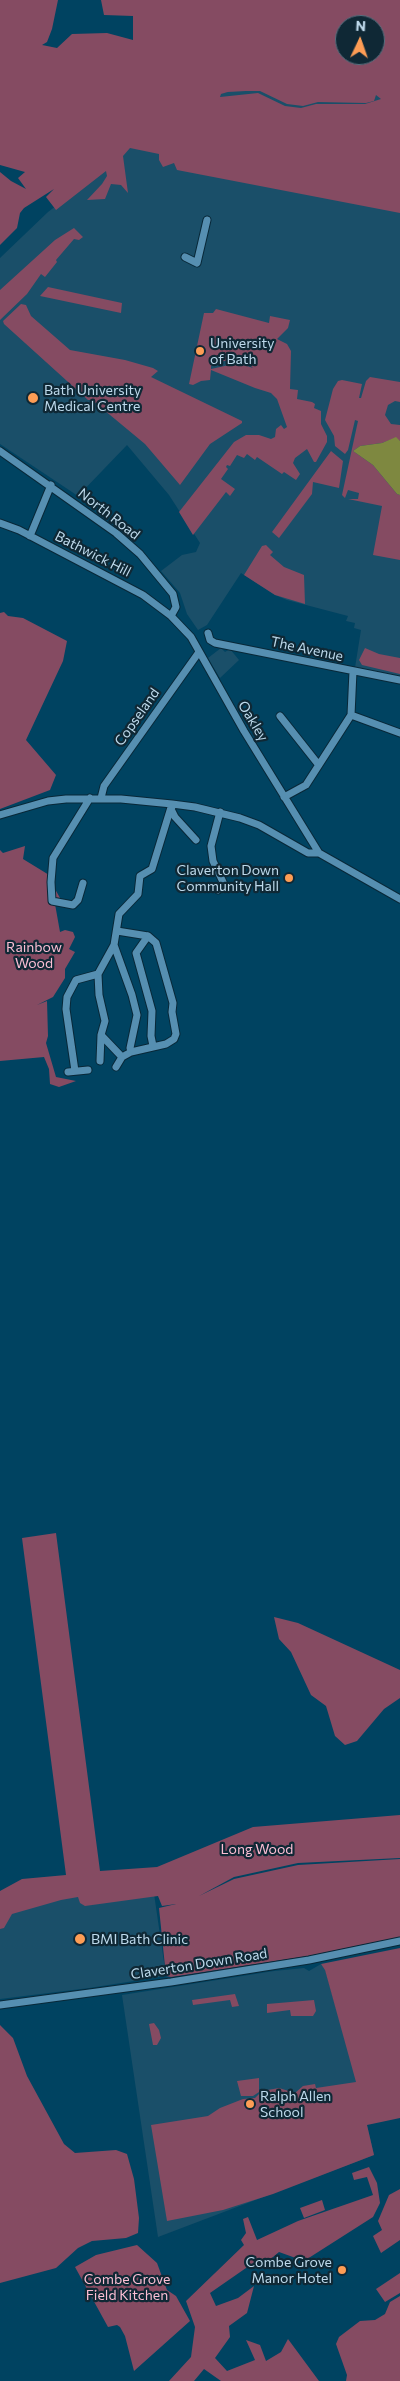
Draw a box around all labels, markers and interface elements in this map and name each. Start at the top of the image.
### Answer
north arrow [335,15,385,65]
text: N [355,17,366,34]
place label: University of Bath [210,335,274,368]
marker: University of Bath [194,345,206,357]
place label: Bath University Medical Centre [44,382,141,414]
marker: Bath University Medical Centre [26,391,40,405]
street label: North Road [75,485,143,543]
street label: Bathwick Hill [52,528,134,580]
street label: The Avenue [269,633,345,665]
street label: Copseland [111,685,163,749]
street label: Oakley [234,698,272,744]
place label: Claverton Down Community Hall [176,862,279,894]
marker: Claverton Down Community Hall [283,872,295,884]
park label: Rainbow Wood [6,939,62,972]
park label: Long Wood [221,1841,293,1857]
place label: BMI Bath Clinic [91,1931,188,1947]
marker: BMI Bath Clinic [73,1932,87,1946]
street label: Claverton Down Road [130,1945,268,1983]
place label: Ralph Allen School [260,2088,331,2120]
marker: Ralph Allen School [244,2098,256,2110]
place label: Combe Grove Manor Hotel [245,2254,332,2286]
marker: Combe Grove Manor Hotel [336,2264,348,2276]
park label: Combe Grove Field Kitchen [84,2271,170,2304]

